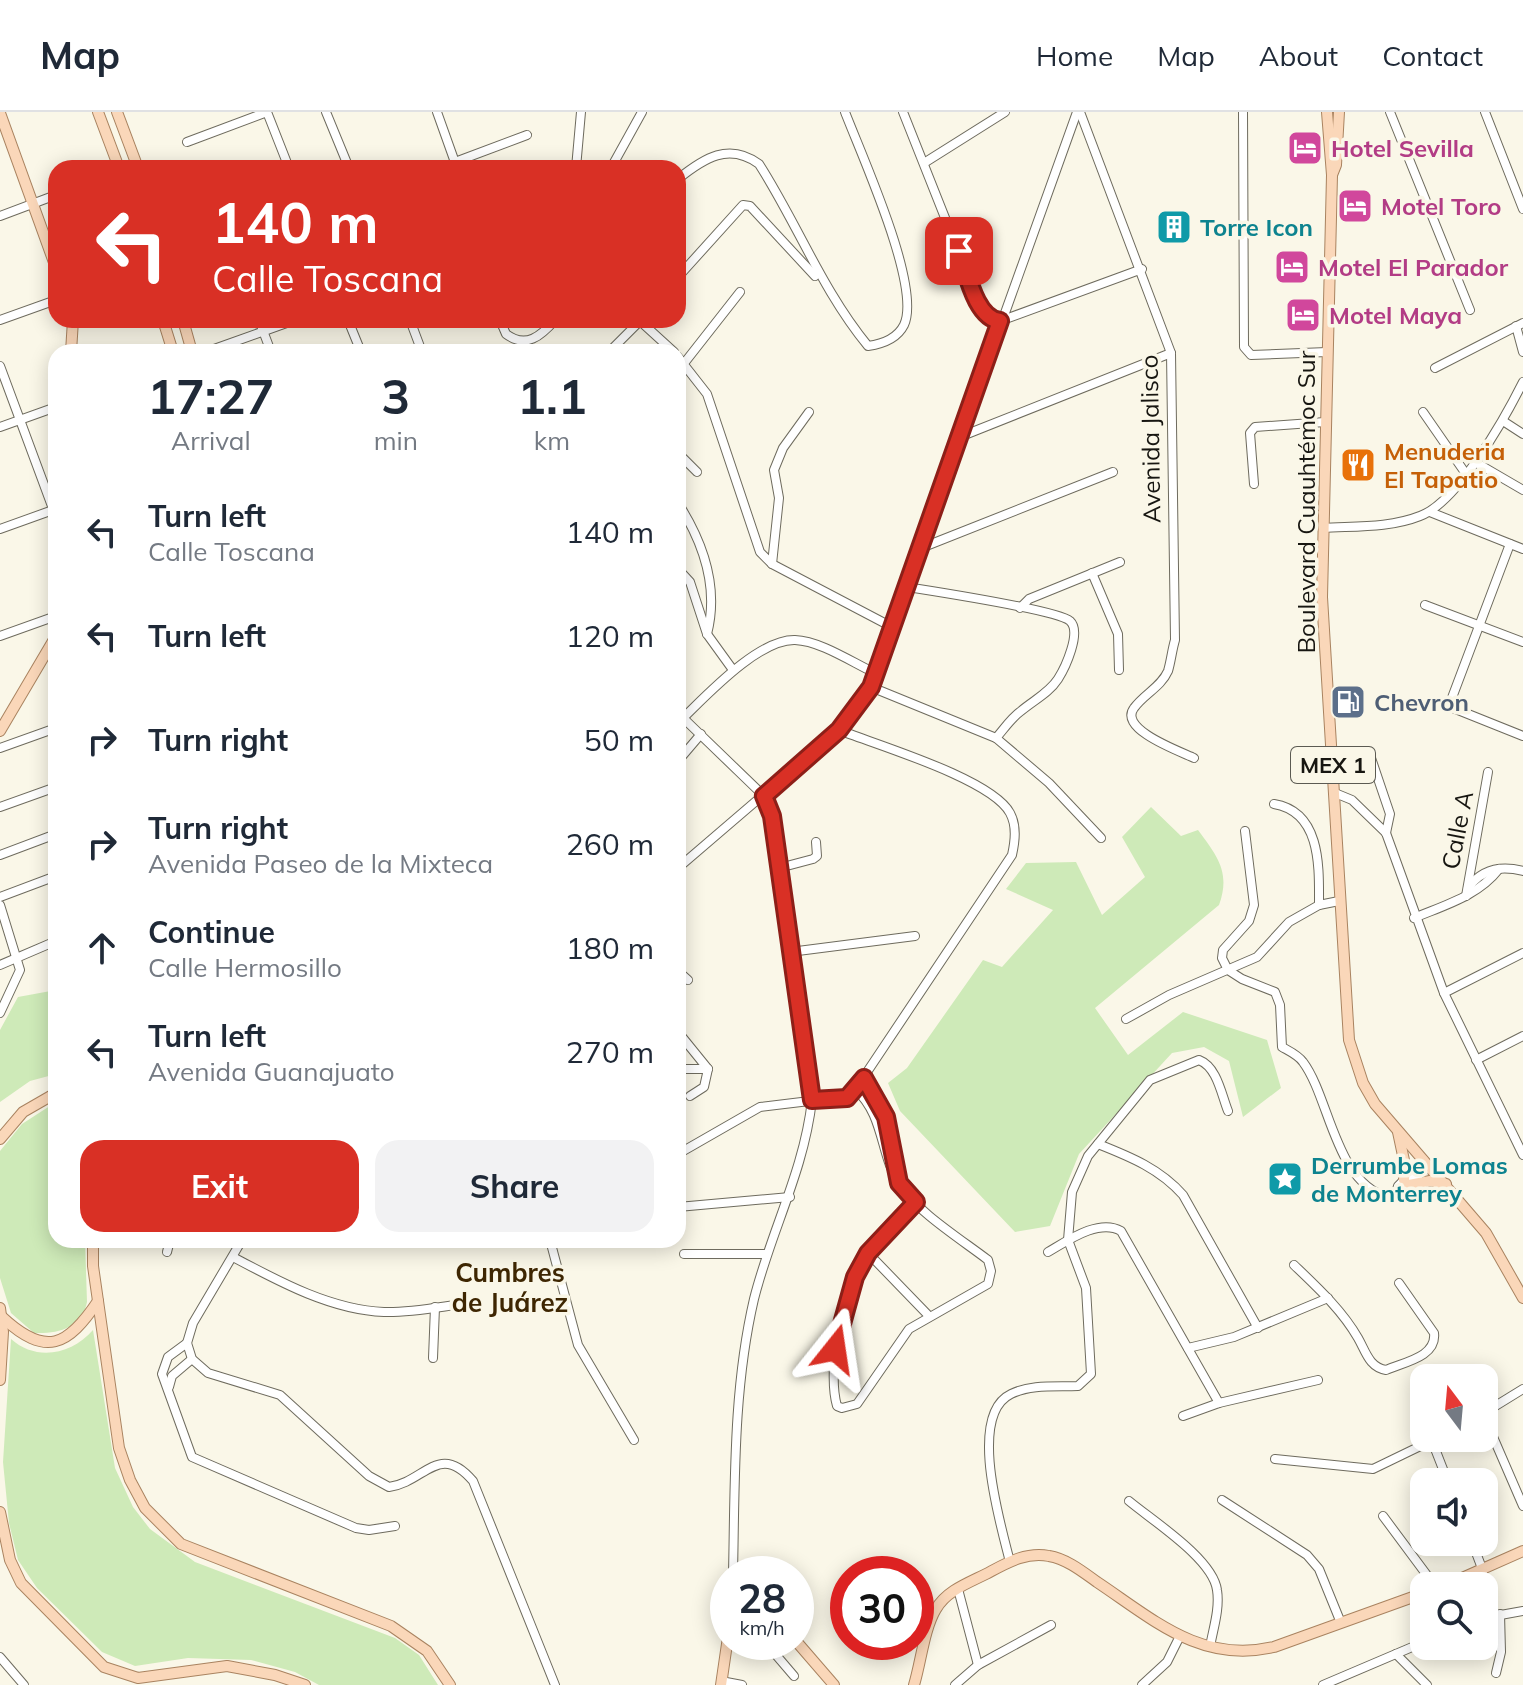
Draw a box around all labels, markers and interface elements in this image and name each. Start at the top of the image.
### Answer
text: Map [40,31,120,79]
text: Home [1036,38,1113,73]
text: Map [1157,38,1215,73]
text: About [1259,38,1338,73]
text: Contact [1382,38,1483,73]
hotel icon: Hotel Sevilla [1286,129,1324,167]
place label: Hotel Sevilla [1331,133,1474,163]
text: 140 m [212,187,379,257]
hotel icon: Motel Toro [1336,187,1374,225]
place label: Motel Toro [1381,191,1502,221]
icon: left [80,192,184,296]
building icon: Torre Icon [1155,208,1193,246]
place label: Torre Icon [1200,212,1313,242]
pin [925,217,993,285]
icon: arrive [937,229,981,273]
hotel icon: Motel El Parador [1273,248,1311,286]
place label: Motel El Parador [1318,252,1509,282]
text: Calle Toscana [212,256,443,301]
hotel icon: Motel Maya [1284,296,1322,334]
place label: Motel Maya [1329,300,1462,330]
street label: Boulevard Cuauhtémoc Sur [1291,350,1321,653]
street label: Avenida Jalisco [1134,355,1166,523]
text: 17:27 [147,366,274,426]
text: 3 [381,366,410,426]
text: 1.1 [517,366,587,426]
text: Arrival [171,424,251,457]
text: min [374,424,418,457]
text: km [534,424,570,457]
place label: Menuderia El Tapatio [1384,436,1505,494]
restaurant icon: Menuderia El Tapatio [1339,446,1377,484]
text: Turn left [148,497,266,535]
icon: left [80,510,124,554]
text: 140 m [566,513,654,551]
text: Calle Toscana [148,535,315,568]
icon: left [80,614,124,658]
text: Turn left [148,617,266,655]
text: 120 m [566,617,654,655]
fuel station icon: Chevron [1329,683,1367,721]
place label: Chevron [1374,687,1469,717]
icon: right [80,718,124,762]
text: Turn right [148,721,288,759]
text: 50 m [584,721,654,759]
road number: MEX 1 [1291,747,1375,783]
street label: Calle A [1435,788,1479,872]
text: Turn right [148,809,288,847]
icon: right [80,822,124,866]
text: 260 m [566,825,654,863]
text: Avenida Paseo de la Mixteca [148,847,493,880]
text: Continue [148,913,275,951]
icon: ahead [80,926,124,970]
text: 180 m [566,929,654,967]
text: Calle Hermosillo [148,951,342,984]
text: Turn left [148,1017,266,1055]
icon: left [80,1030,124,1074]
text: 270 m [566,1033,654,1071]
text: Avenida Guanajuato [148,1055,395,1088]
button: Exit [80,1140,359,1232]
button: Share [375,1140,654,1232]
place label: Derrumbe Lomas de Monterrey [1311,1150,1508,1208]
place icon: Derrumbe Lomas de Monterrey [1266,1160,1304,1198]
district label: Cumbres de Juárez [452,1256,568,1319]
position arrow [793,1307,877,1391]
north arrow [1410,1364,1498,1452]
map controls [1410,1364,1498,1660]
button: sound [1410,1468,1498,1556]
speed limit sign: 30 [830,1556,934,1660]
button: search [1410,1572,1498,1660]
text: 28 [738,1573,786,1623]
text: km/h [739,1615,785,1640]

